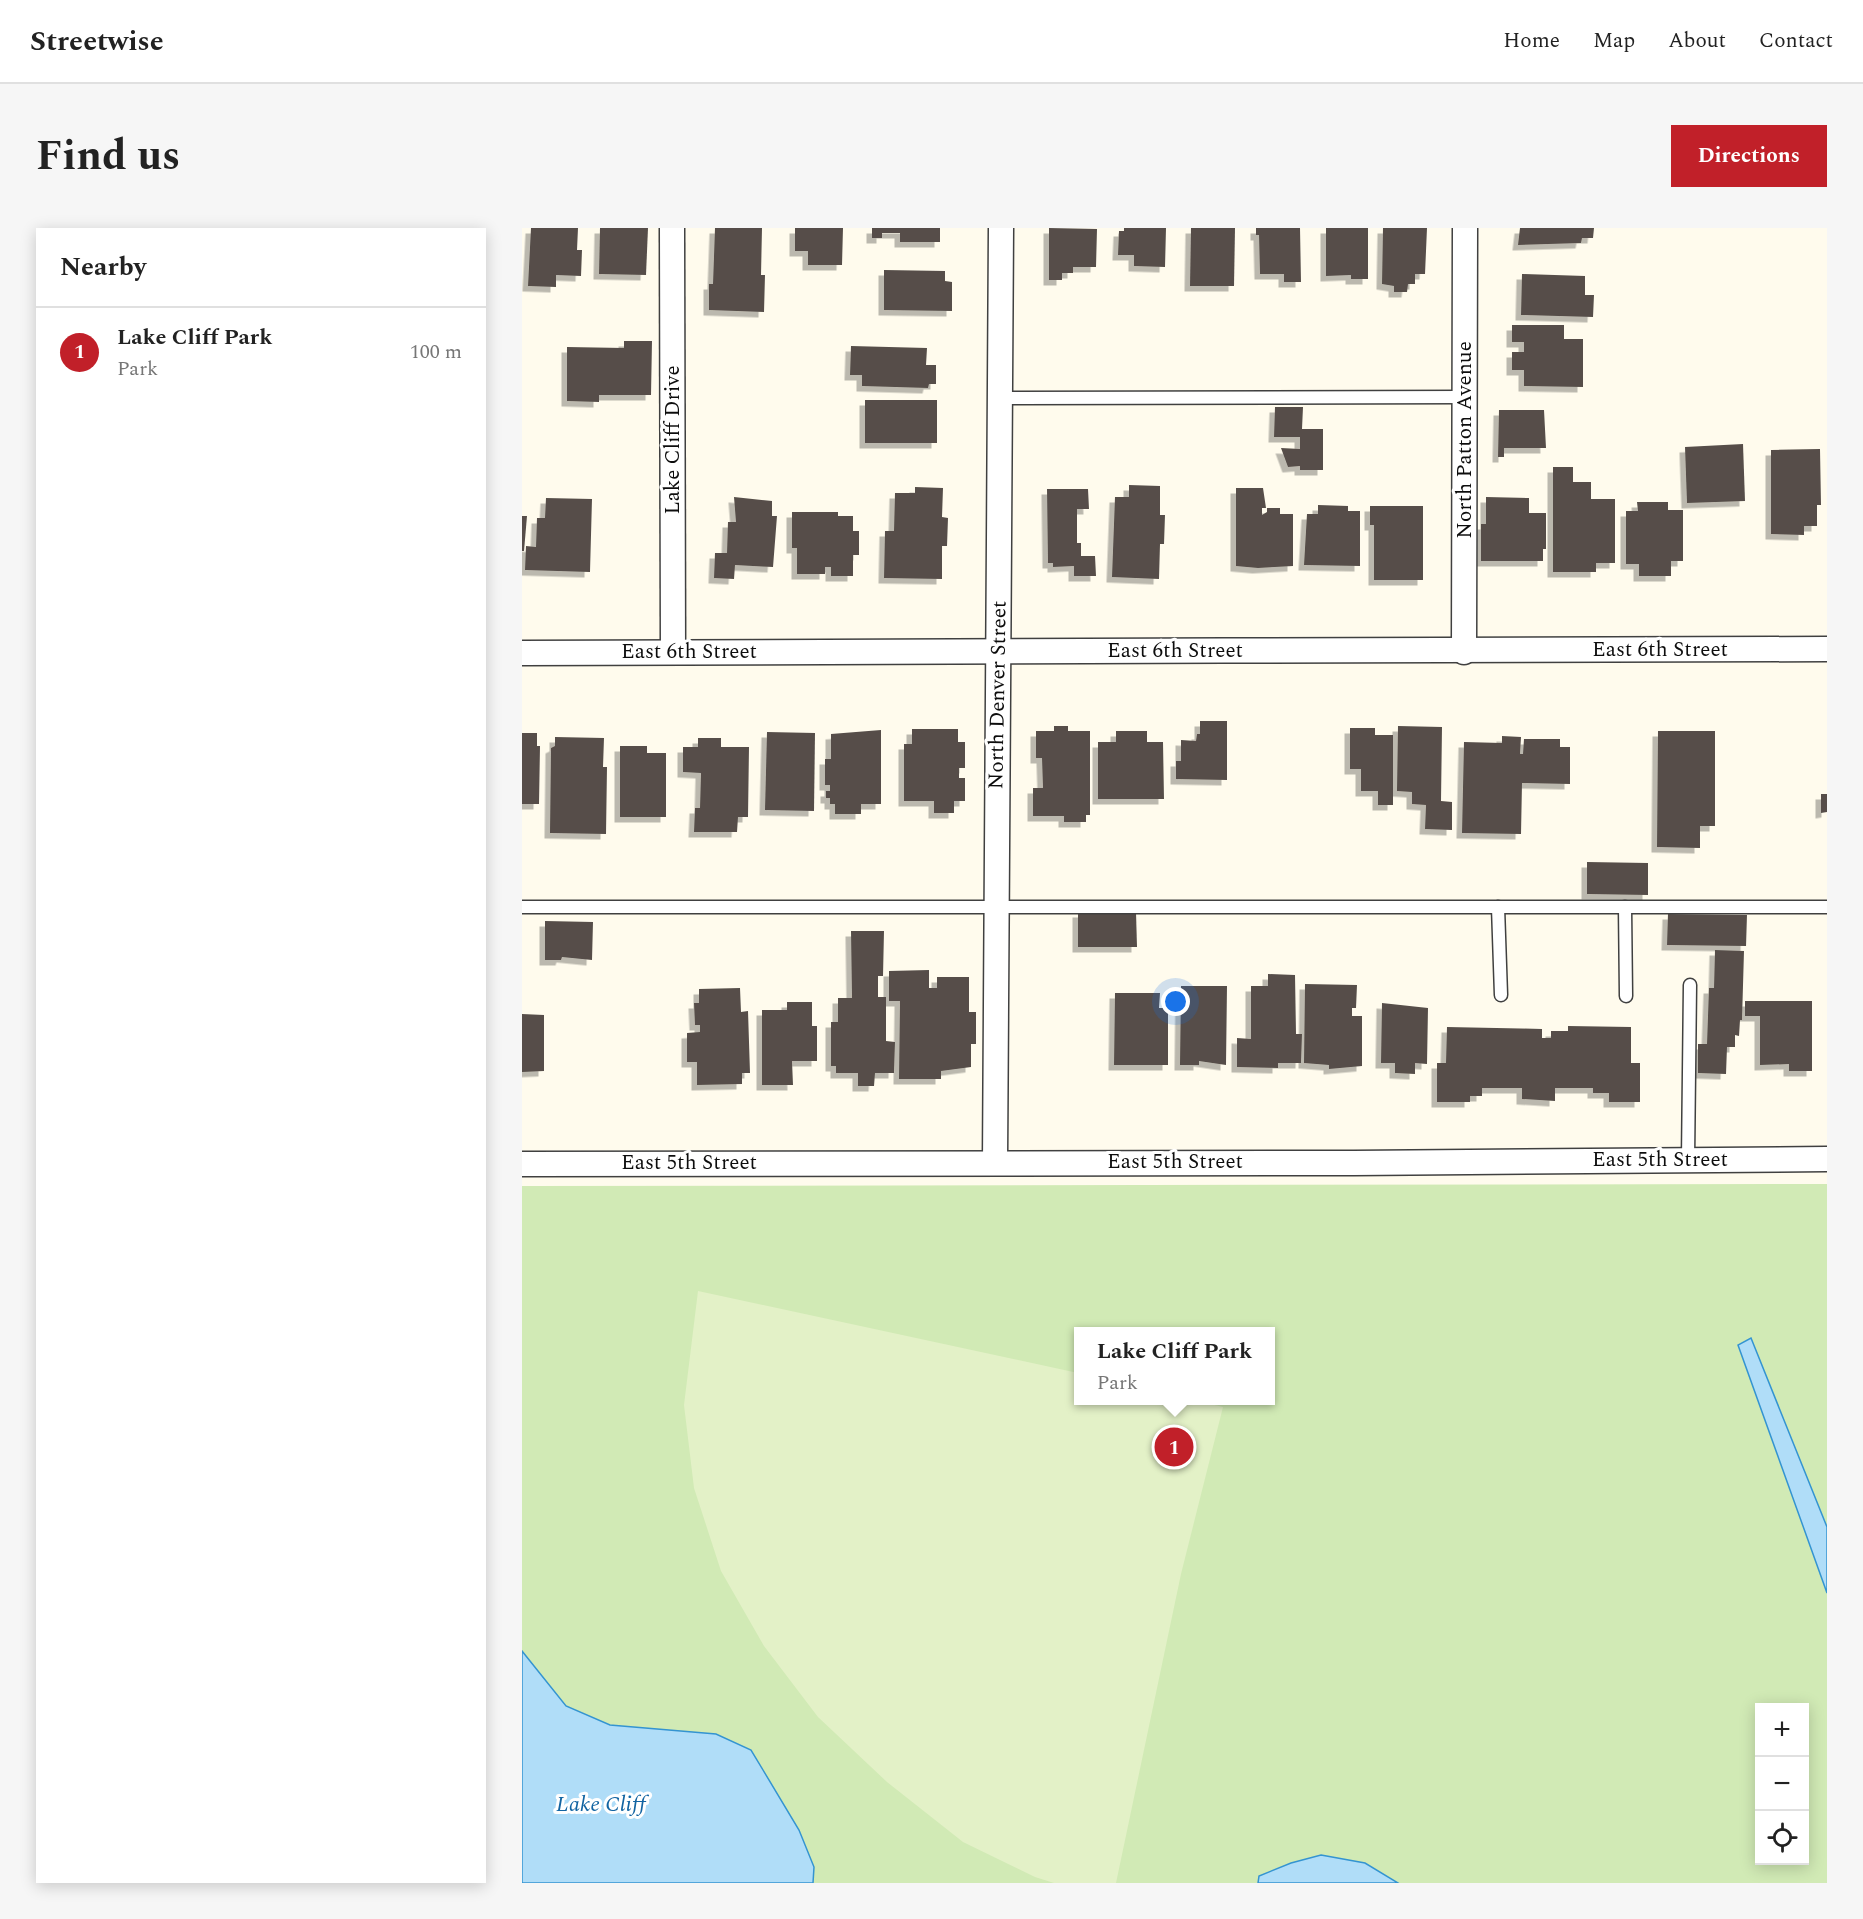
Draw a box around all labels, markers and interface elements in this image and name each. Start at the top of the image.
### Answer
text: Streetwise [30,20,164,63]
text: Home [1503,25,1560,57]
text: Map [1593,25,1635,57]
text: About [1668,25,1726,57]
text: Contact [1759,25,1833,57]
text: Find us [36,125,180,188]
button: Directions [1671,125,1827,187]
text: Nearby [60,247,146,287]
text: Lake Cliff Park [117,321,272,354]
text: 1 [74,337,85,367]
text: 100 m [410,337,462,367]
street label: North Patton Avenue [1449,341,1481,539]
text: Park [117,354,158,384]
street label: Lake Cliff Drive [657,365,689,515]
street label: North Denver Street [980,600,1016,790]
street label: East 6th Street [1592,634,1728,666]
street label: East 6th Street [1107,635,1243,667]
street label: East 6th Street [621,636,757,668]
your location [1161,987,1190,1016]
street label: East 5th Street [1592,1144,1728,1176]
street label: East 5th Street [1107,1146,1243,1178]
street label: East 5th Street [621,1147,757,1179]
popup [1074,1327,1275,1405]
text: Lake Cliff Park [1097,1335,1252,1368]
text: Park [1097,1368,1138,1398]
pin: 1 [1154,1424,1194,1470]
map controls [1755,1703,1809,1865]
button: + [1755,1703,1809,1757]
button: − [1755,1757,1809,1811]
water label: Lake Cliff [556,1788,650,1821]
button: locate [1755,1811,1809,1865]

